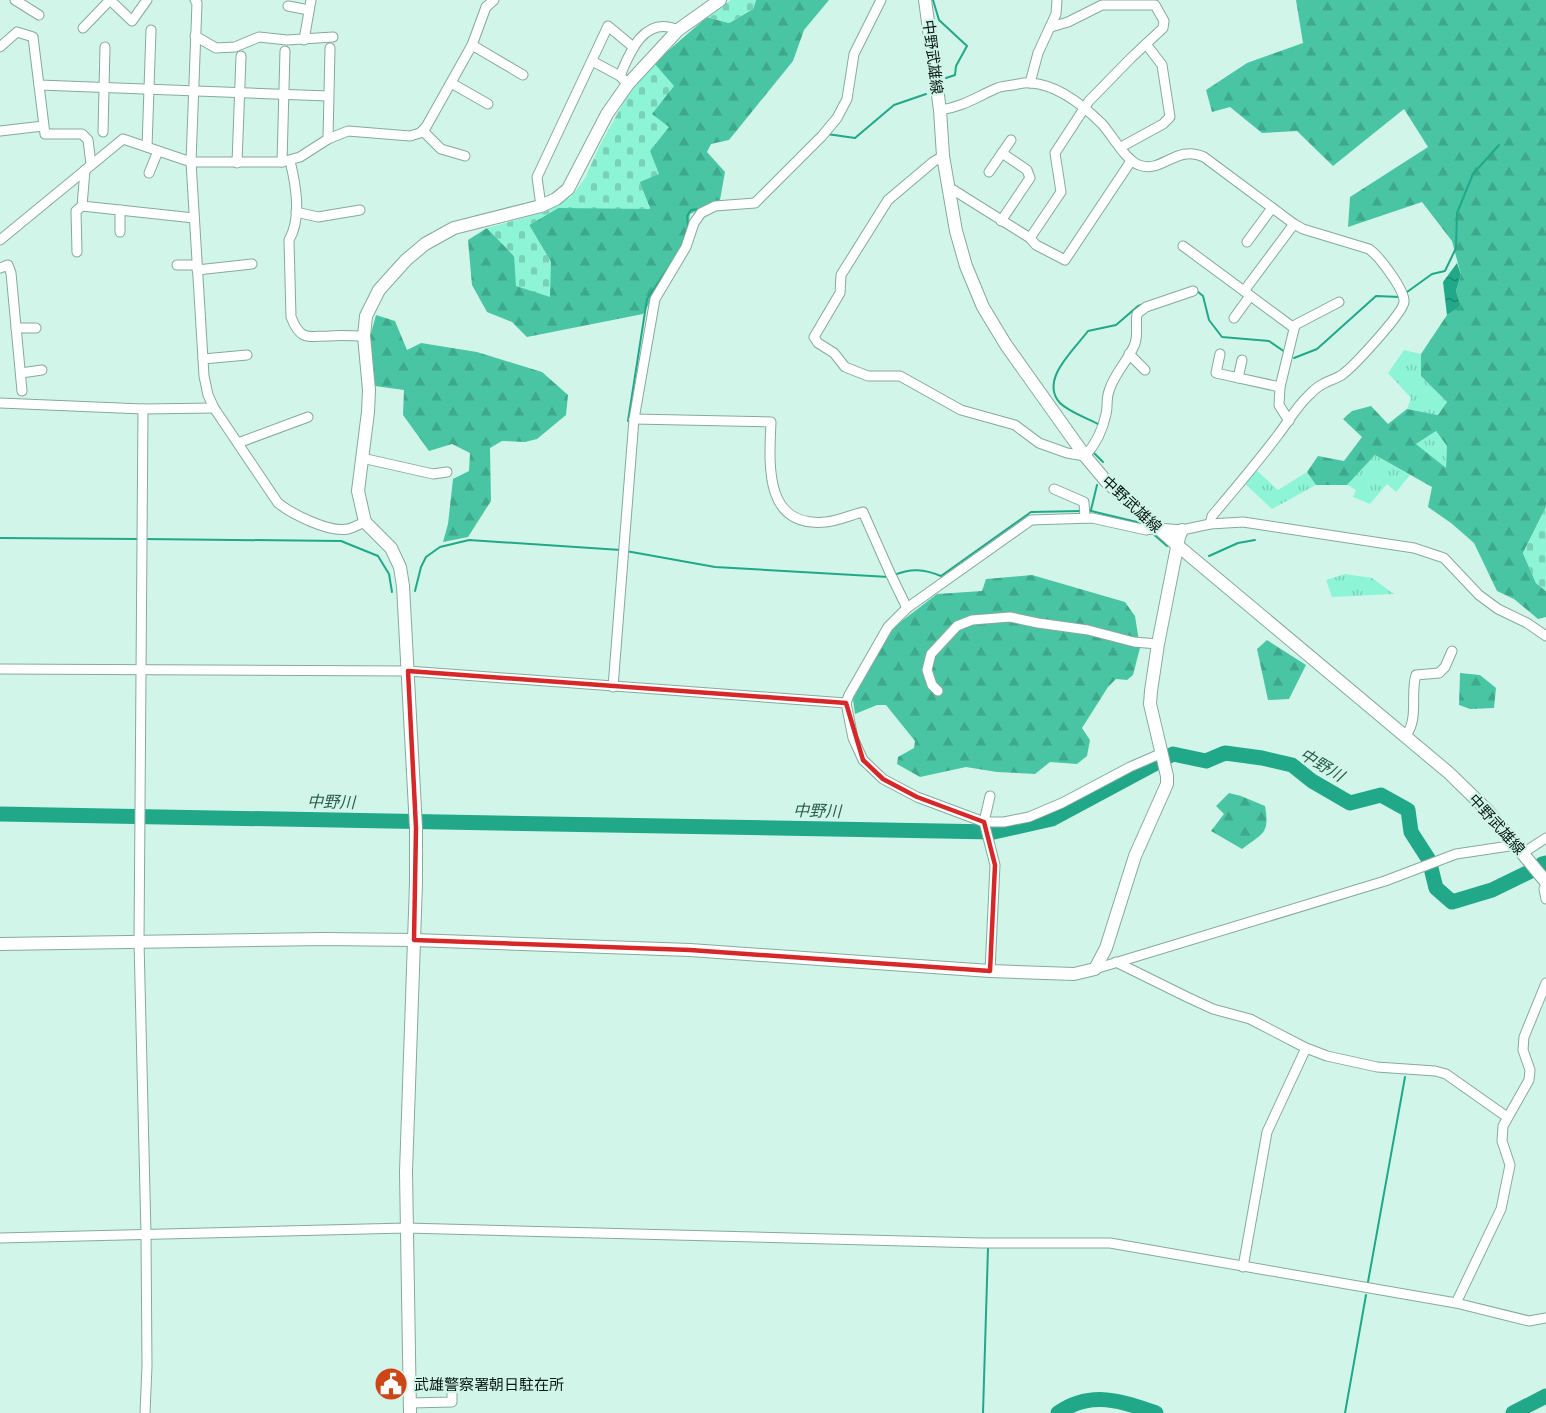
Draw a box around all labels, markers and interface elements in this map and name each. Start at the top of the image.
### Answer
street label: 中野武雄線 [918,18,948,96]
street label: 中野武雄線 [1097,471,1167,537]
water label: 中野川 [1295,743,1350,788]
street label: 中野武雄線 [1464,789,1530,859]
water label: 中野川 [307,790,357,814]
water label: 中野川 [793,799,843,823]
public building icon: 武雄警察署朝日駐在所 [373,1366,409,1402]
place label: 武雄警察署朝日駐在所 [414,1374,564,1395]

